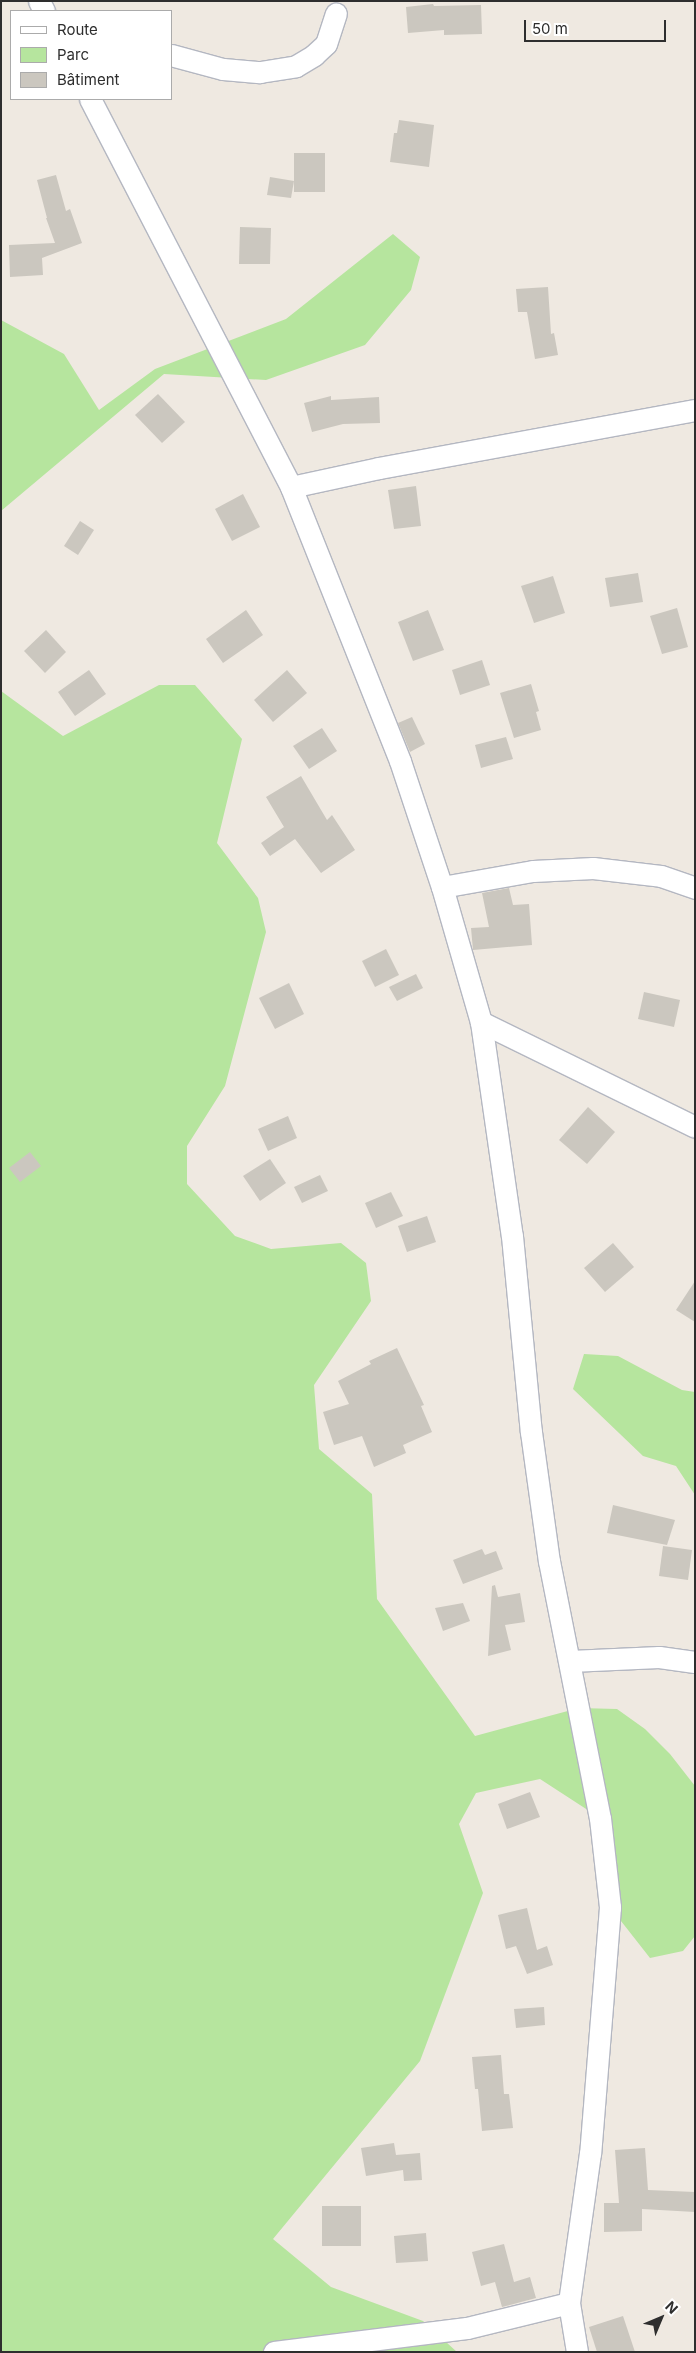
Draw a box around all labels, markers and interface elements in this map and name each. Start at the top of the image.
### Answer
legend [10,10,172,100]
scale bar [526,10,668,42]
text: 50 m [532,19,568,38]
text: Route [57,20,98,39]
text: Parc [57,45,89,64]
text: Bâtiment [57,70,119,89]
north arrow [636,2293,686,2343]
text: N [662,2297,682,2317]

